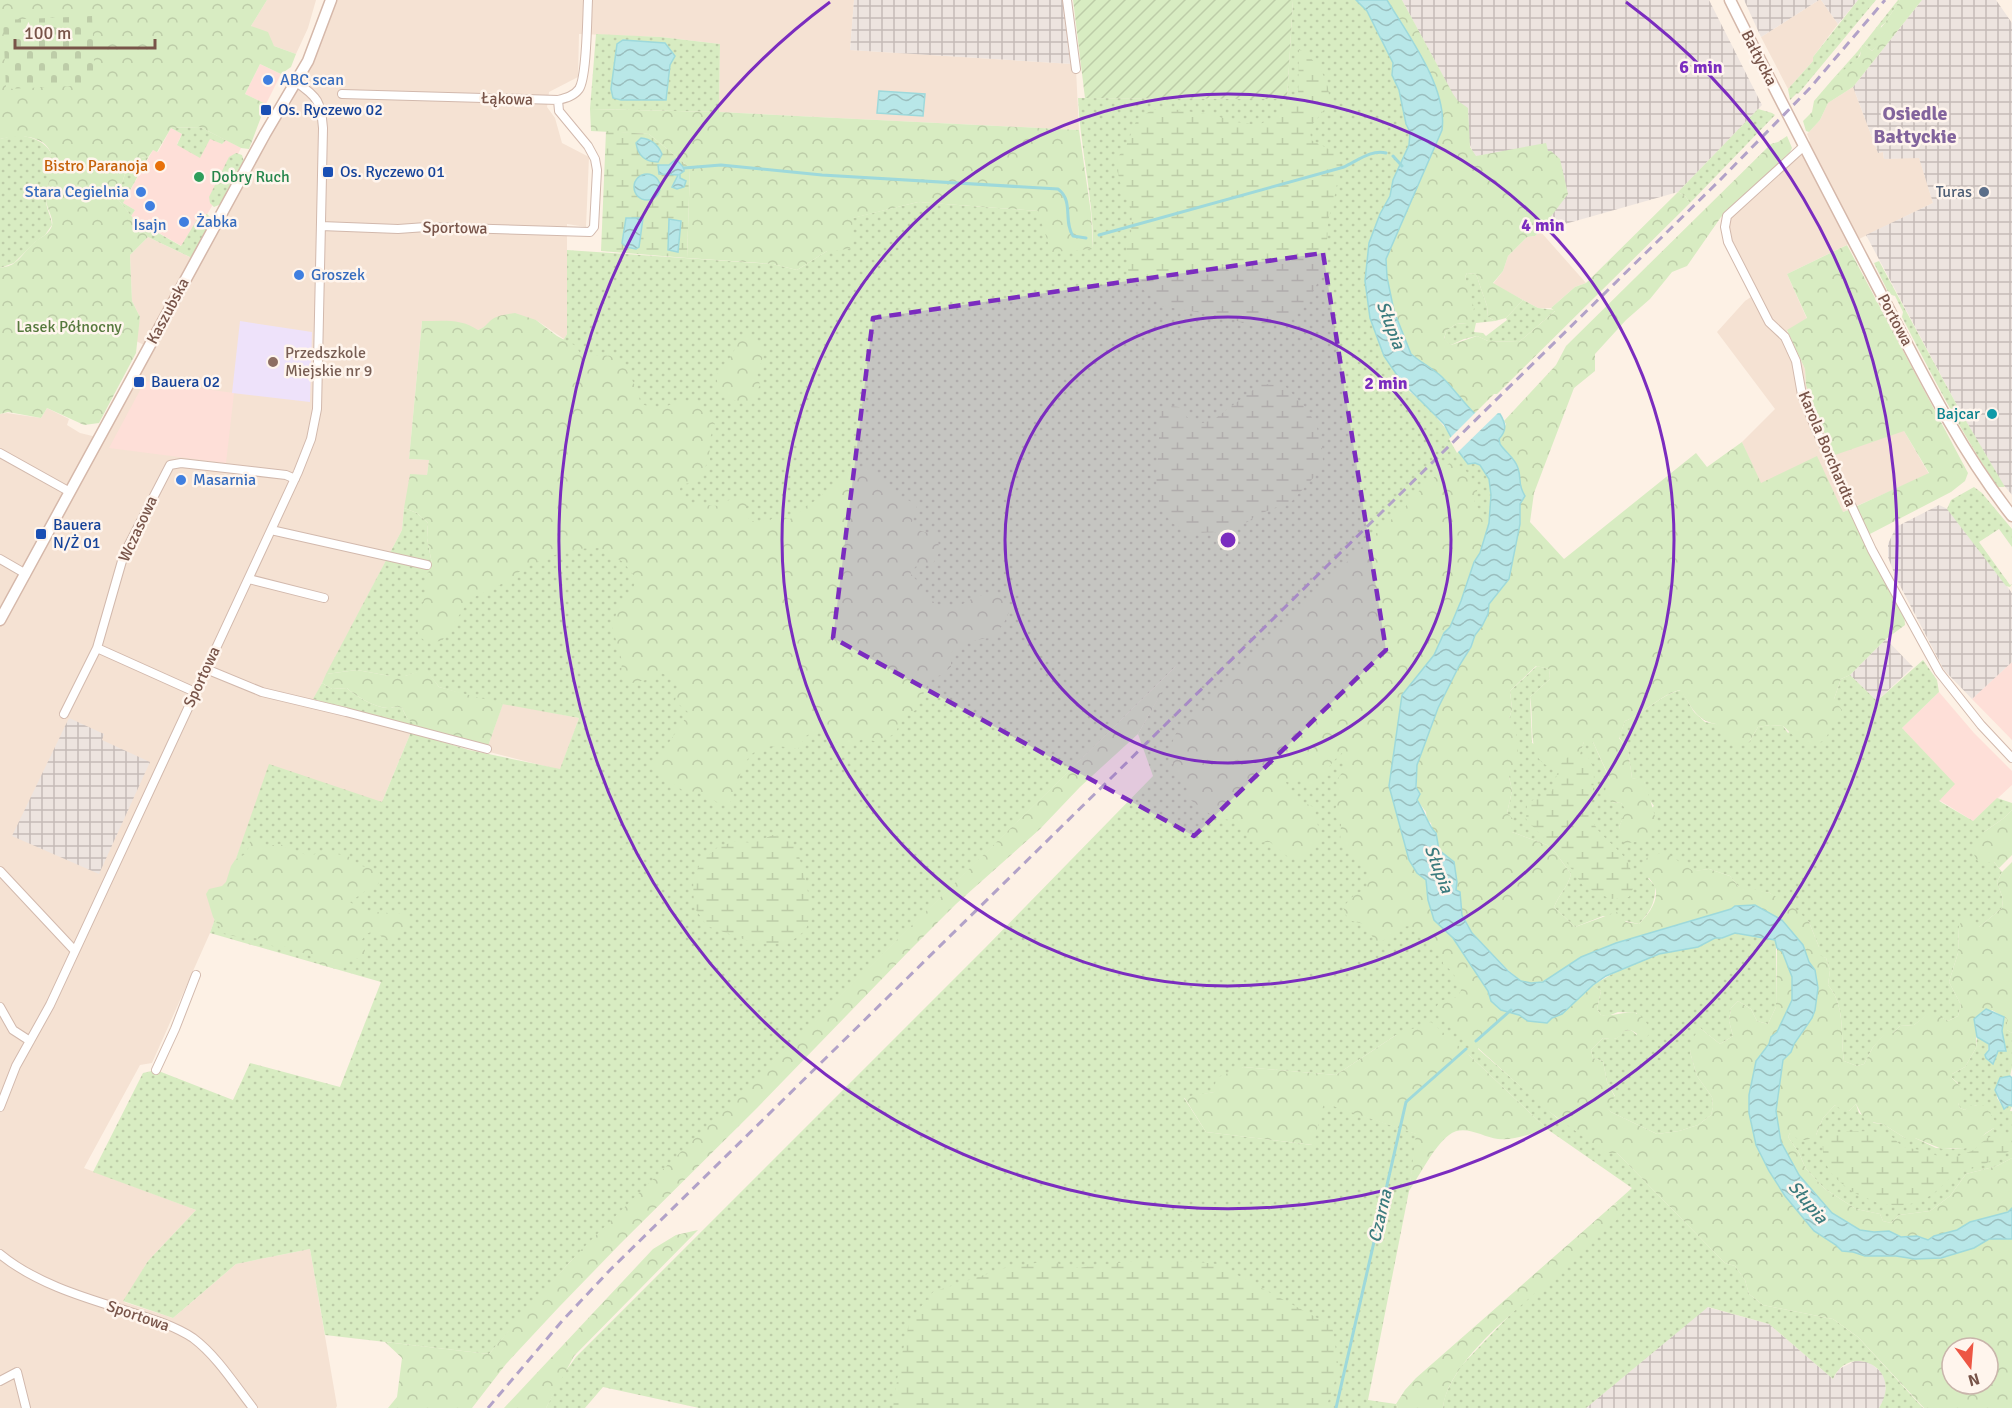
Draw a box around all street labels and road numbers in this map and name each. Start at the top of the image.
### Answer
street label: Bałtycka [1736,27,1782,89]
street label: Łąkowa [481,88,533,110]
street label: Sportowa [422,217,488,239]
street label: Kaszubska [142,274,194,348]
street label: Portowa [1873,290,1917,350]
street label: Karola Borchardta [1794,388,1860,510]
street label: Wczasowa [114,493,162,565]
street label: Sportowa [179,643,225,711]
street label: Sportowa [104,1296,172,1336]

